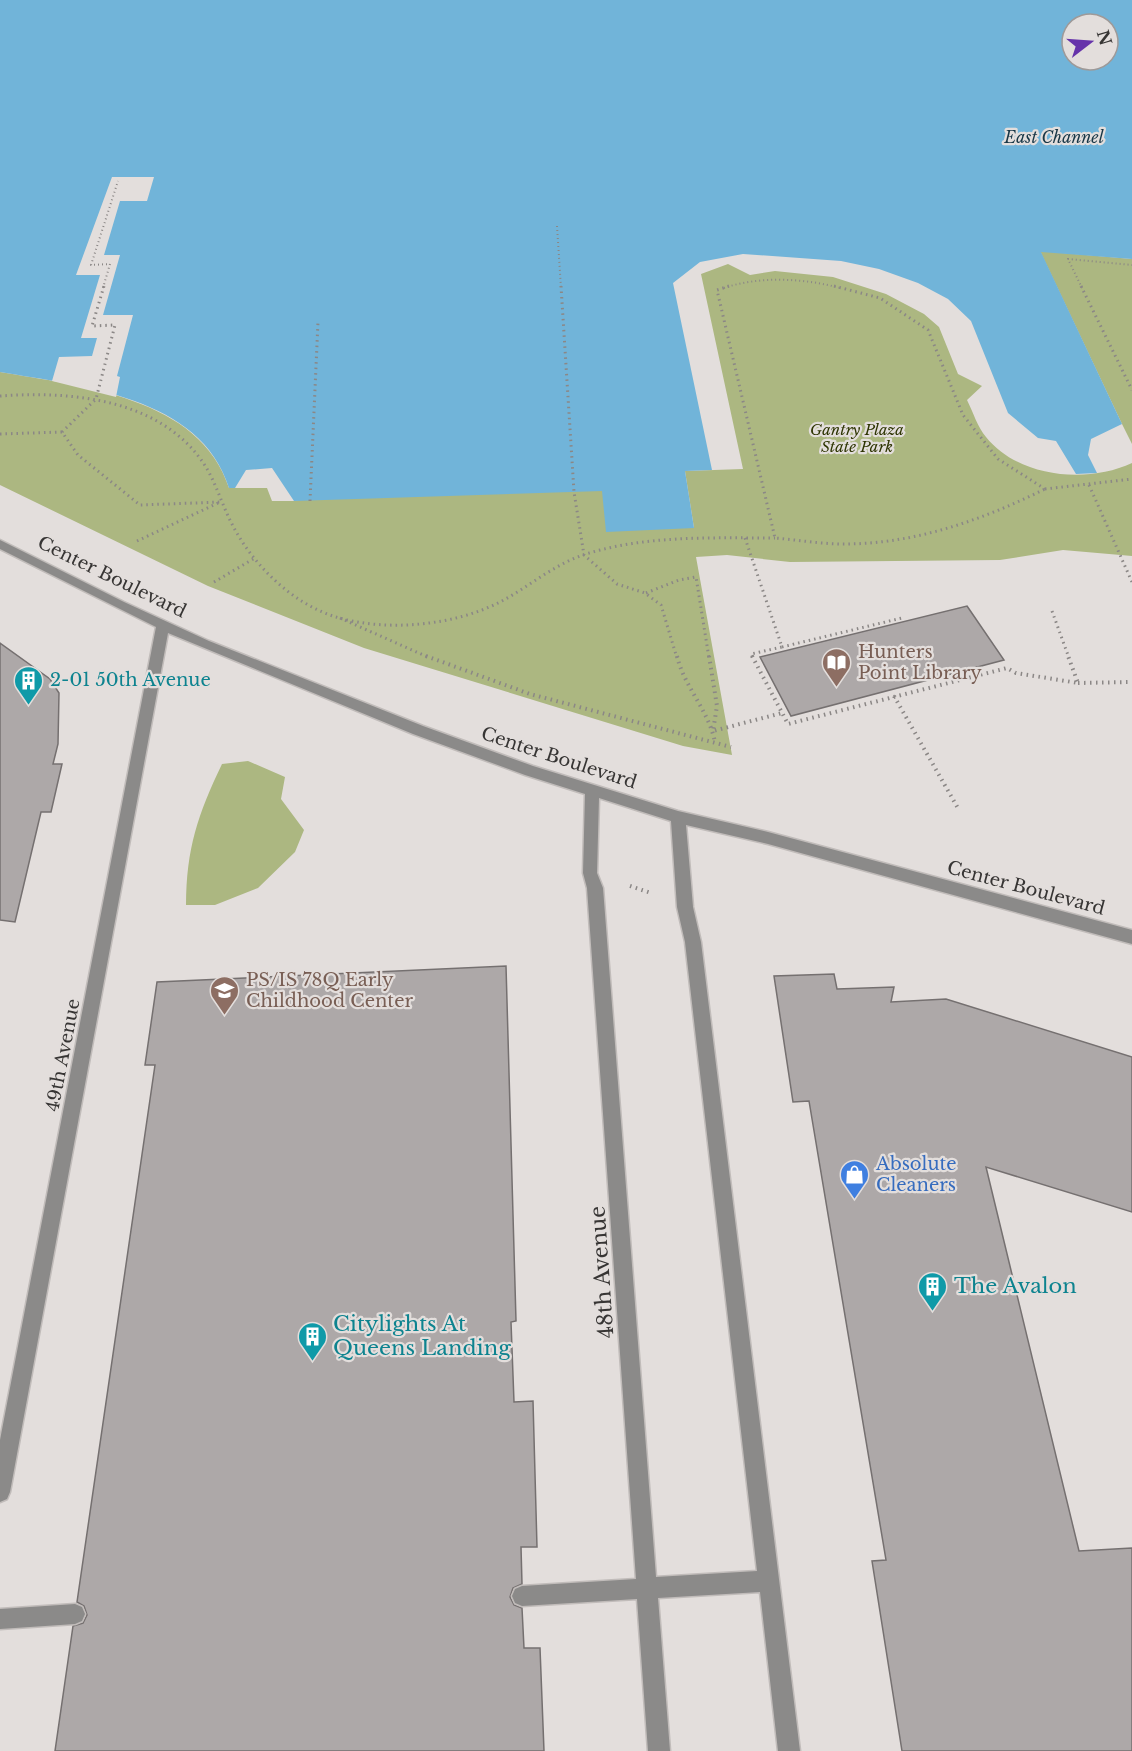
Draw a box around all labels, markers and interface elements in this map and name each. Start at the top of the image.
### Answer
north arrow [1060,12,1120,72]
text: N [1093,27,1116,48]
water label: East Channel [1003,127,1105,147]
park label: Gantry Plaza State Park [810,420,904,456]
street label: Center Boulevard [34,532,190,622]
place label: Hunters Point Library [858,641,982,684]
library icon: Hunters Point Library [821,646,853,688]
building icon: 2-01 50th Avenue [13,664,45,706]
place label: 2-01 50th Avenue [50,669,211,691]
street label: Center Boulevard [478,722,640,794]
street label: Center Boulevard [945,856,1107,920]
place label: PS/IS 78Q Early Childhood Center [246,969,413,1012]
school or university icon: PS/IS 78Q Early Childhood Center [209,974,241,1016]
street label: 49th Avenue [41,997,85,1113]
place label: Absolute Cleaners [875,1153,957,1196]
shop icon: Absolute Cleaners [839,1158,871,1200]
street label: 48th Avenue [584,1205,620,1339]
building icon: The Avalon [917,1270,949,1312]
place label: The Avalon [954,1273,1077,1299]
place label: Citylights At Queens Landing [333,1311,511,1361]
building icon: Citylights At Queens Landing [296,1320,328,1362]

